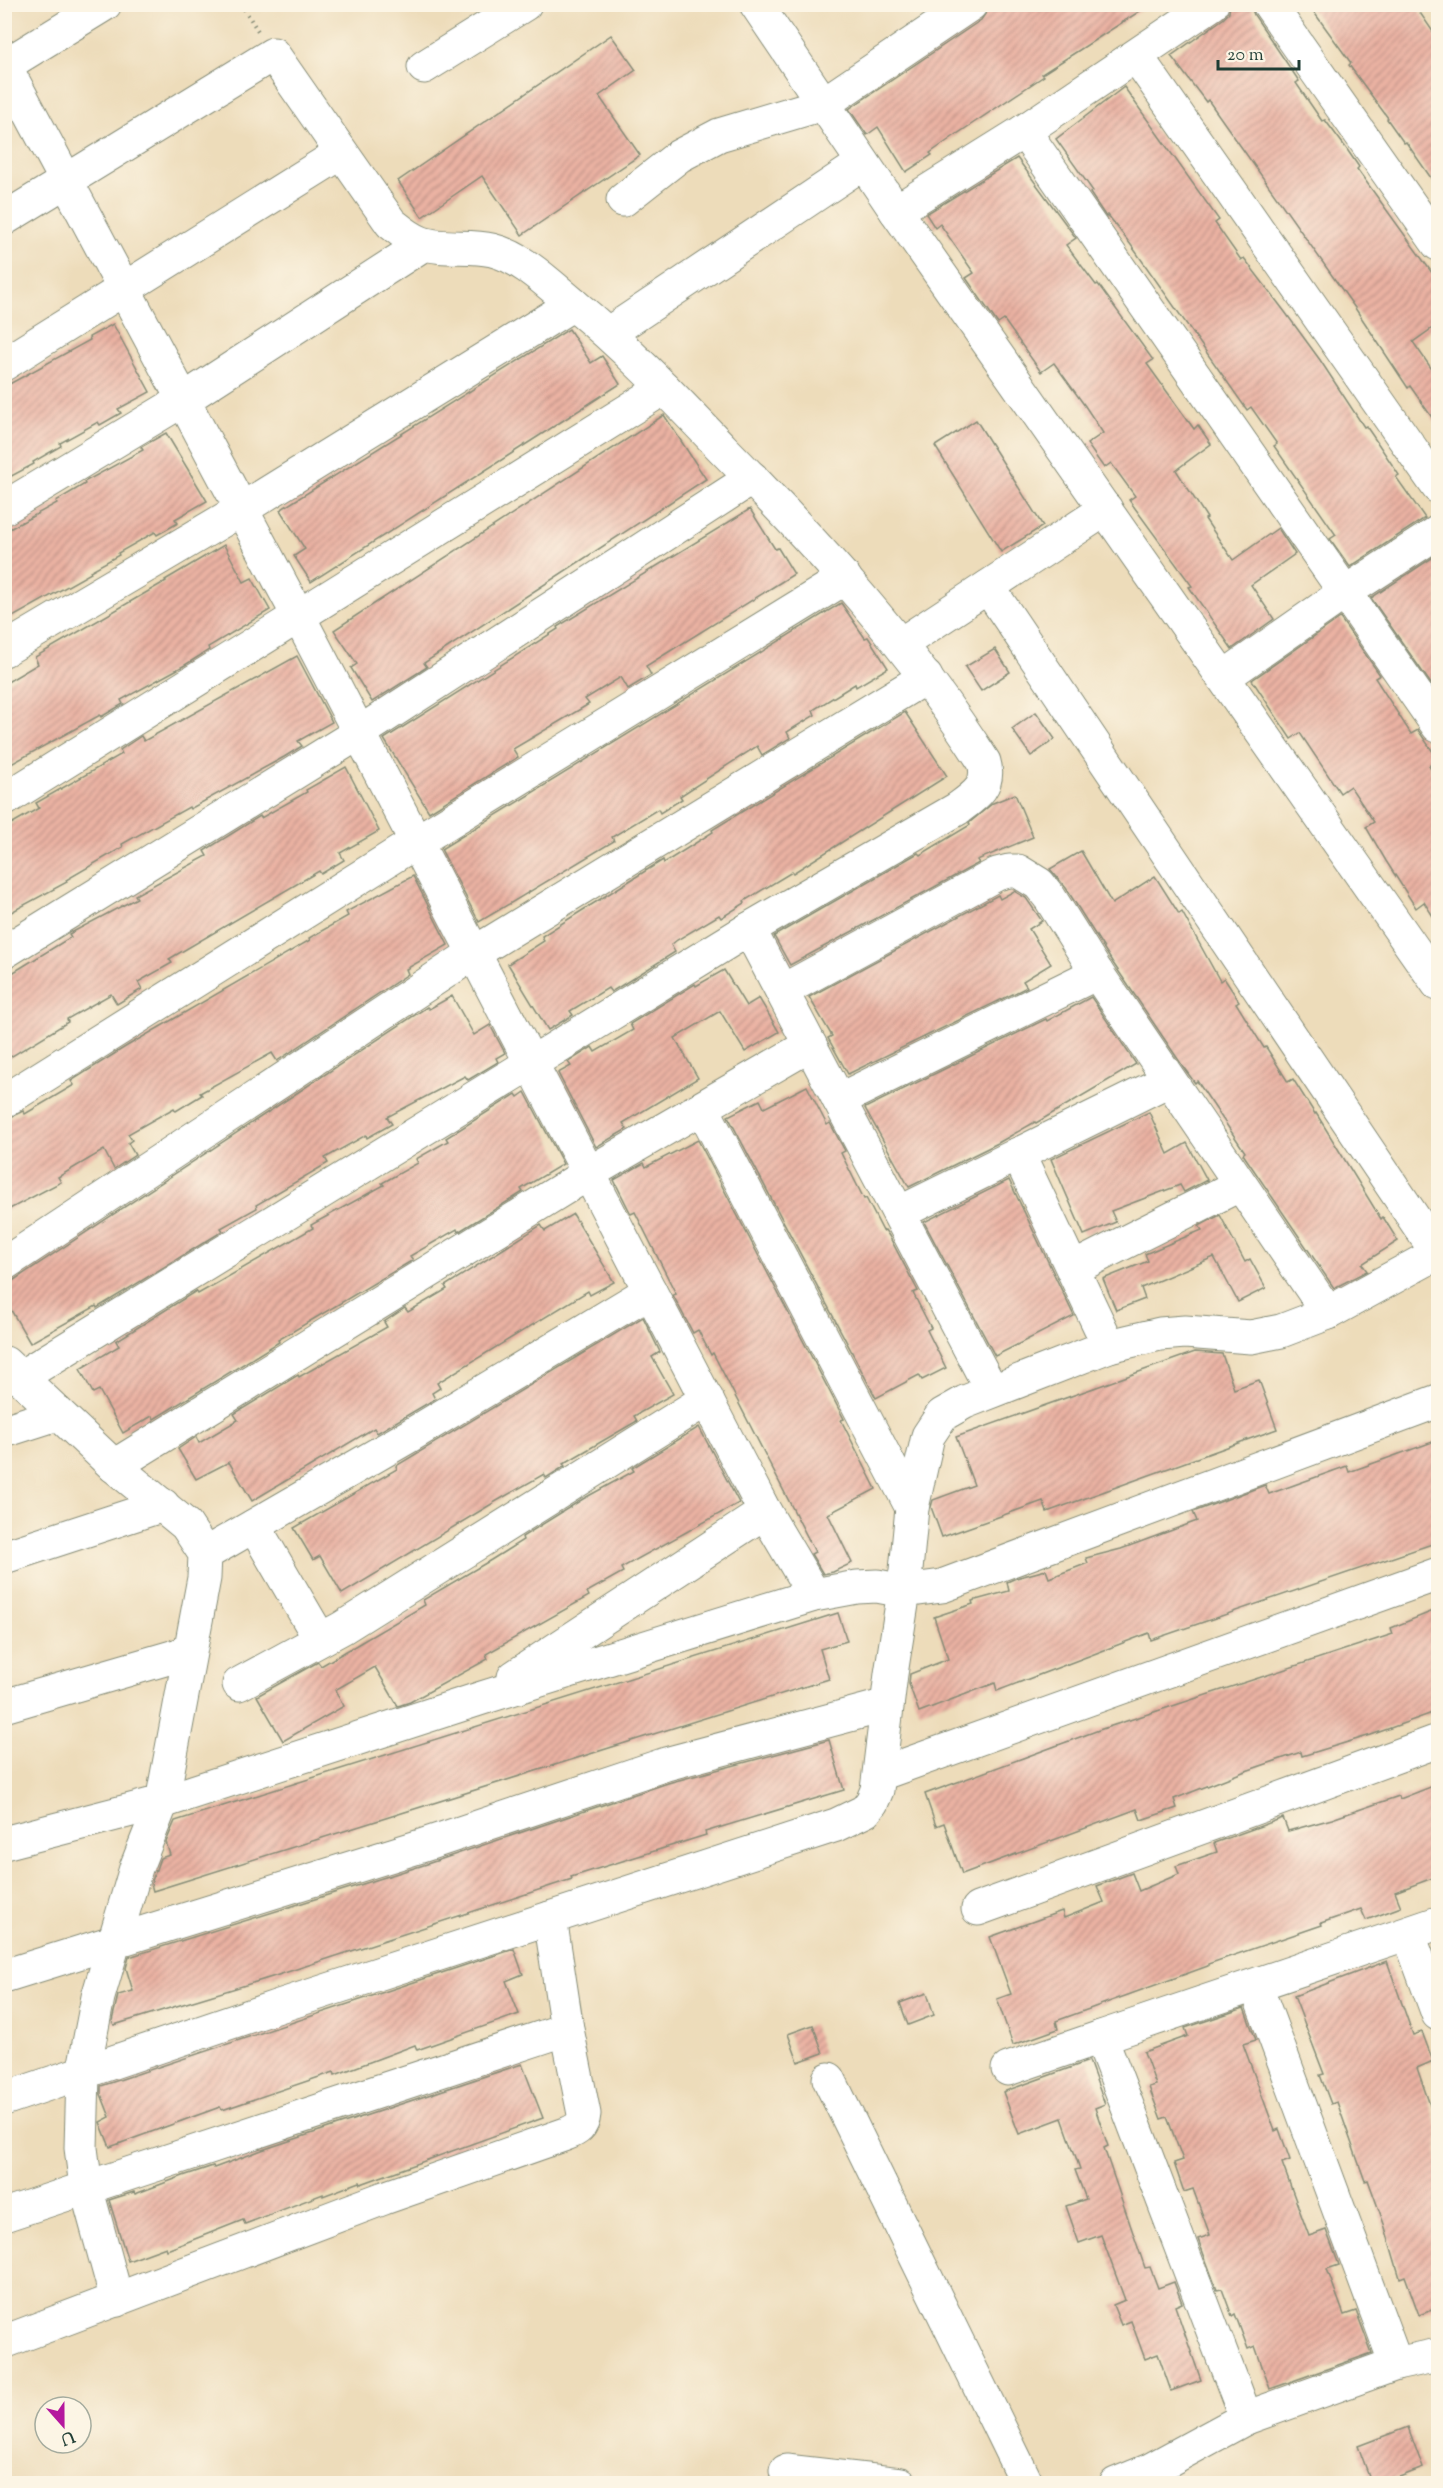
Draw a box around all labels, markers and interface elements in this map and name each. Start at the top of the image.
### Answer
scale bar [1218,33,1299,71]
text: 20 m [1227,43,1264,69]
north arrow [33,2395,93,2455]
text: U [56,2424,78,2450]

